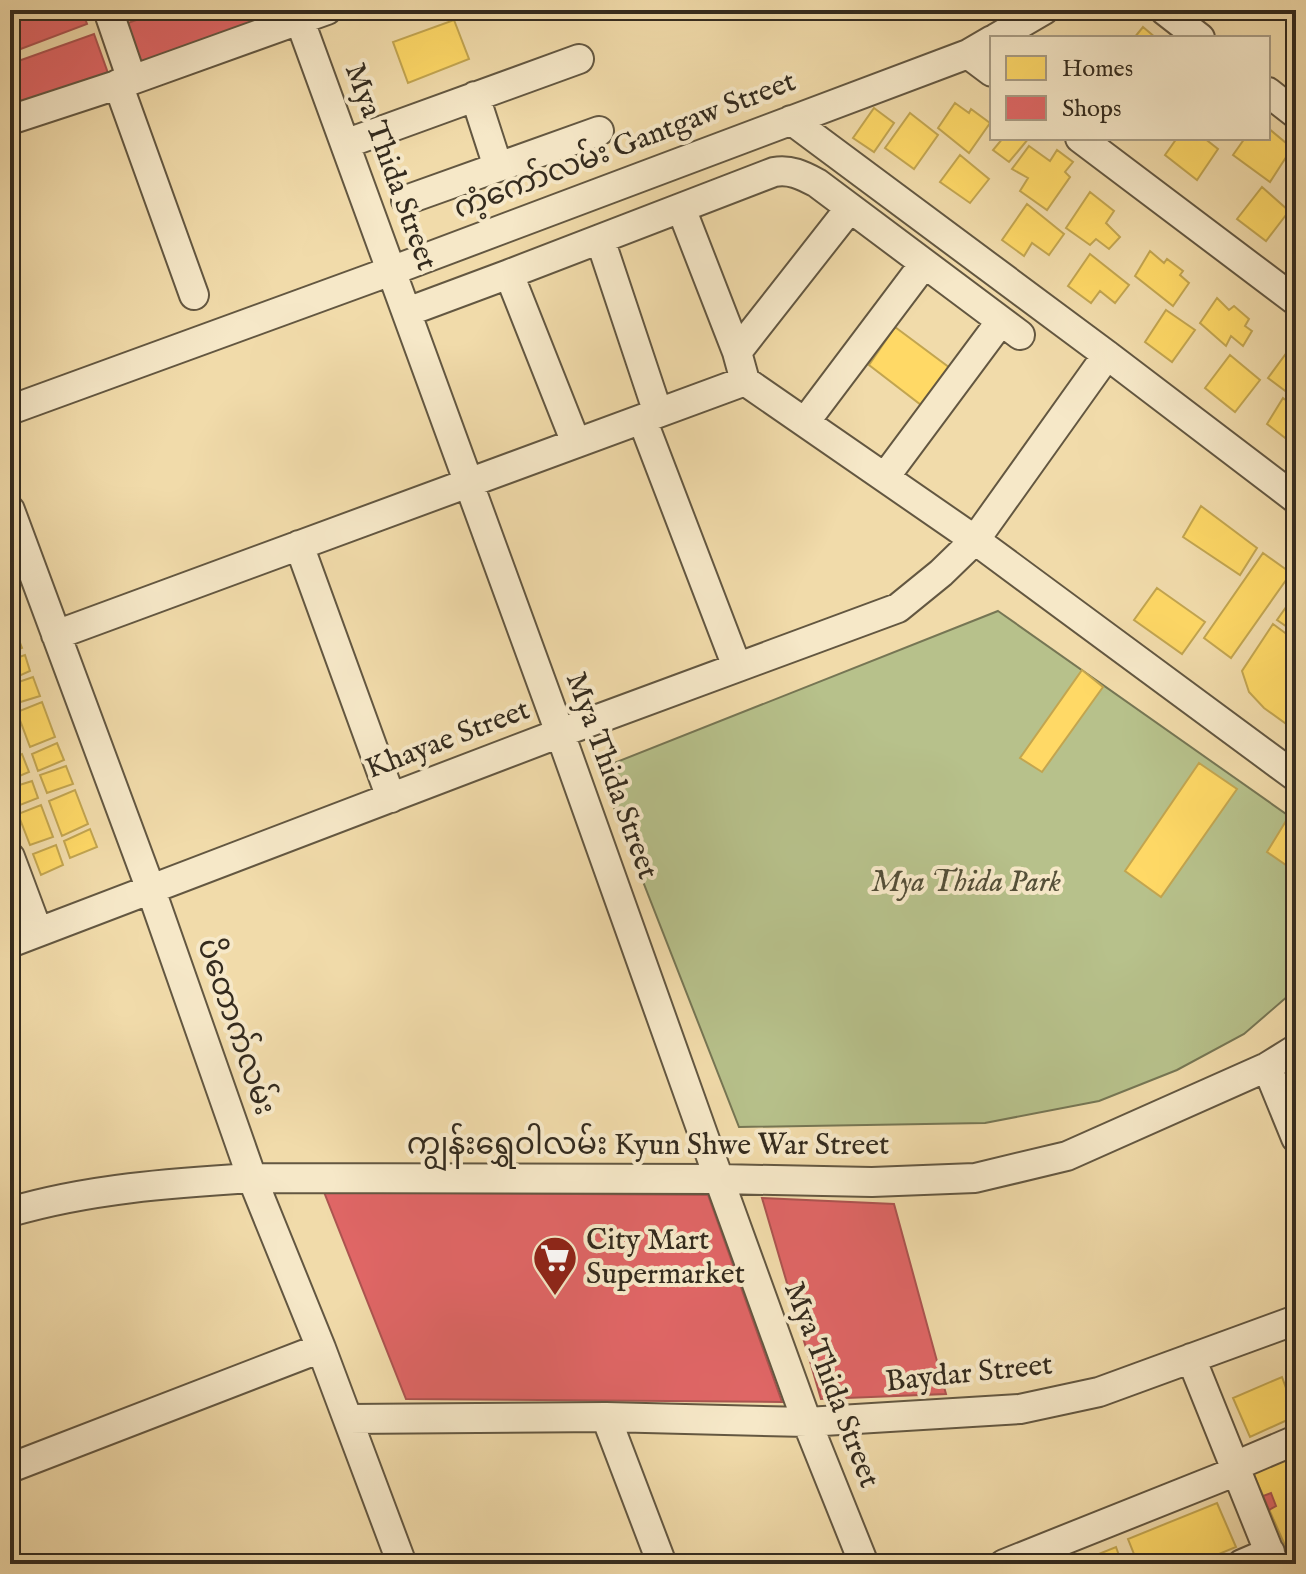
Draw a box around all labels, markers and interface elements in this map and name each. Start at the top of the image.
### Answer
legend [990,36,1270,140]
text: Homes [1062,54,1133,85]
street label: Mya Thida Street [335,58,445,276]
street label: ကံ့ကော်လမ်း Gantgaw Street [447,59,801,229]
text: Shops [1062,94,1121,125]
street label: Mya Thida Street [556,667,666,885]
street label: Khayae Street [361,691,535,789]
park label: Mya Thida Park [871,864,1061,902]
street label: ပိတောက်လမ်း [187,932,288,1120]
street label: ကျွန်းရွှေဝါလမ်း Kyun Shwe War Street [407,1122,889,1172]
place label: City Mart Supermarket [586,1222,745,1294]
supermarket icon: City Mart Supermarket [531,1234,579,1297]
street label: Mya Thida Street [774,1277,888,1493]
street label: Baydar Street [884,1346,1054,1402]

